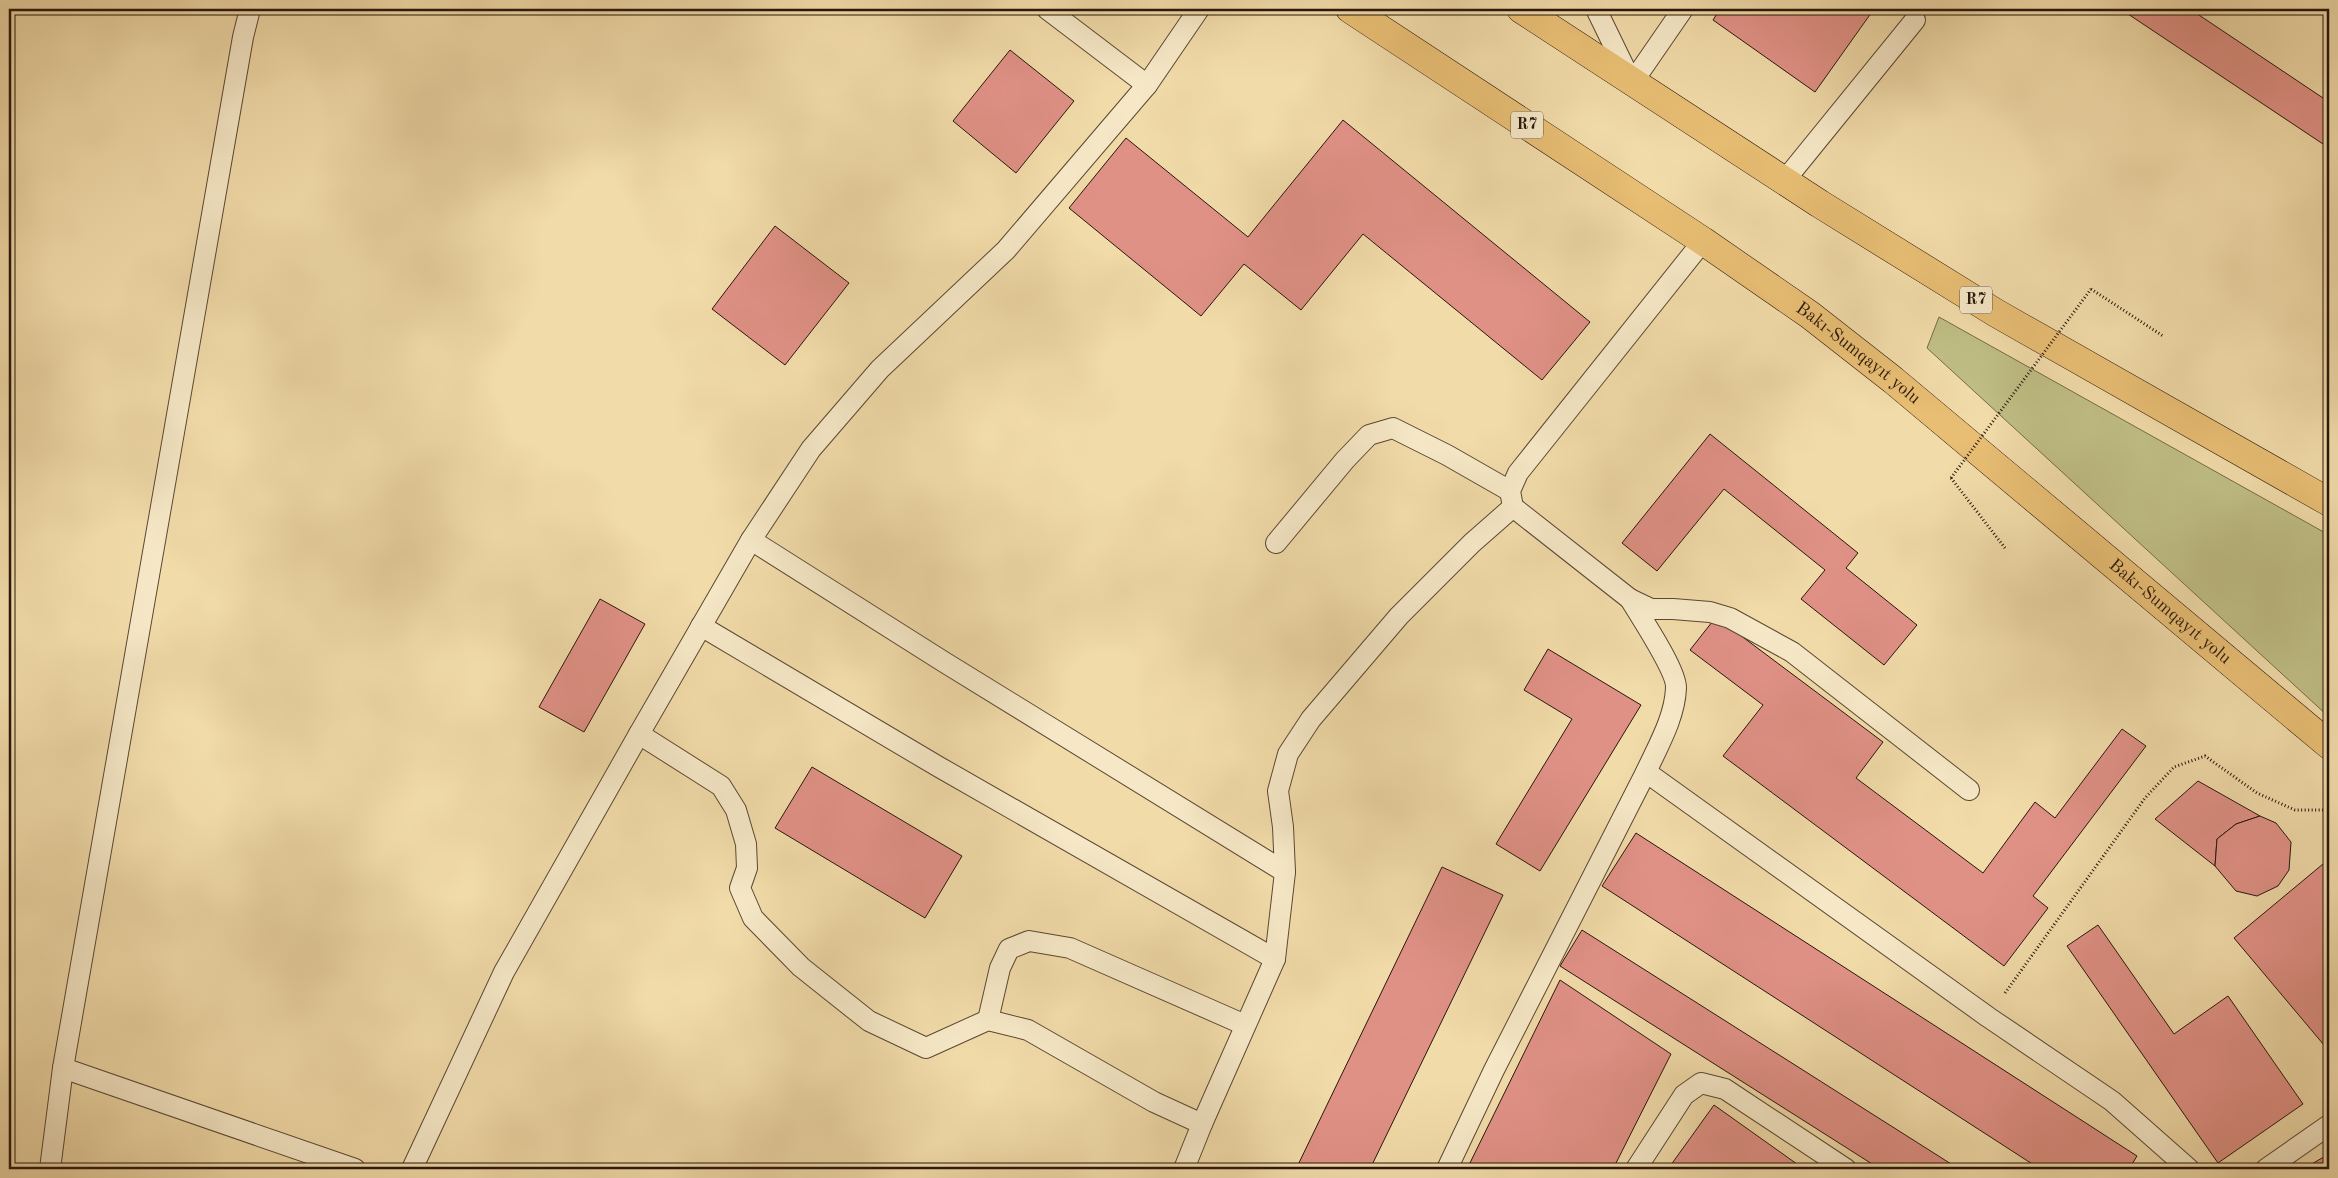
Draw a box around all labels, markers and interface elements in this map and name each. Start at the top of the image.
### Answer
road number: R7 [1511,112,1543,138]
road number: R7 [1960,286,1992,314]
street label: Bakı-Sumqayıt yolu [1793,299,1924,408]
street label: Bakı-Sumqayıt yolu [2105,556,2235,668]

